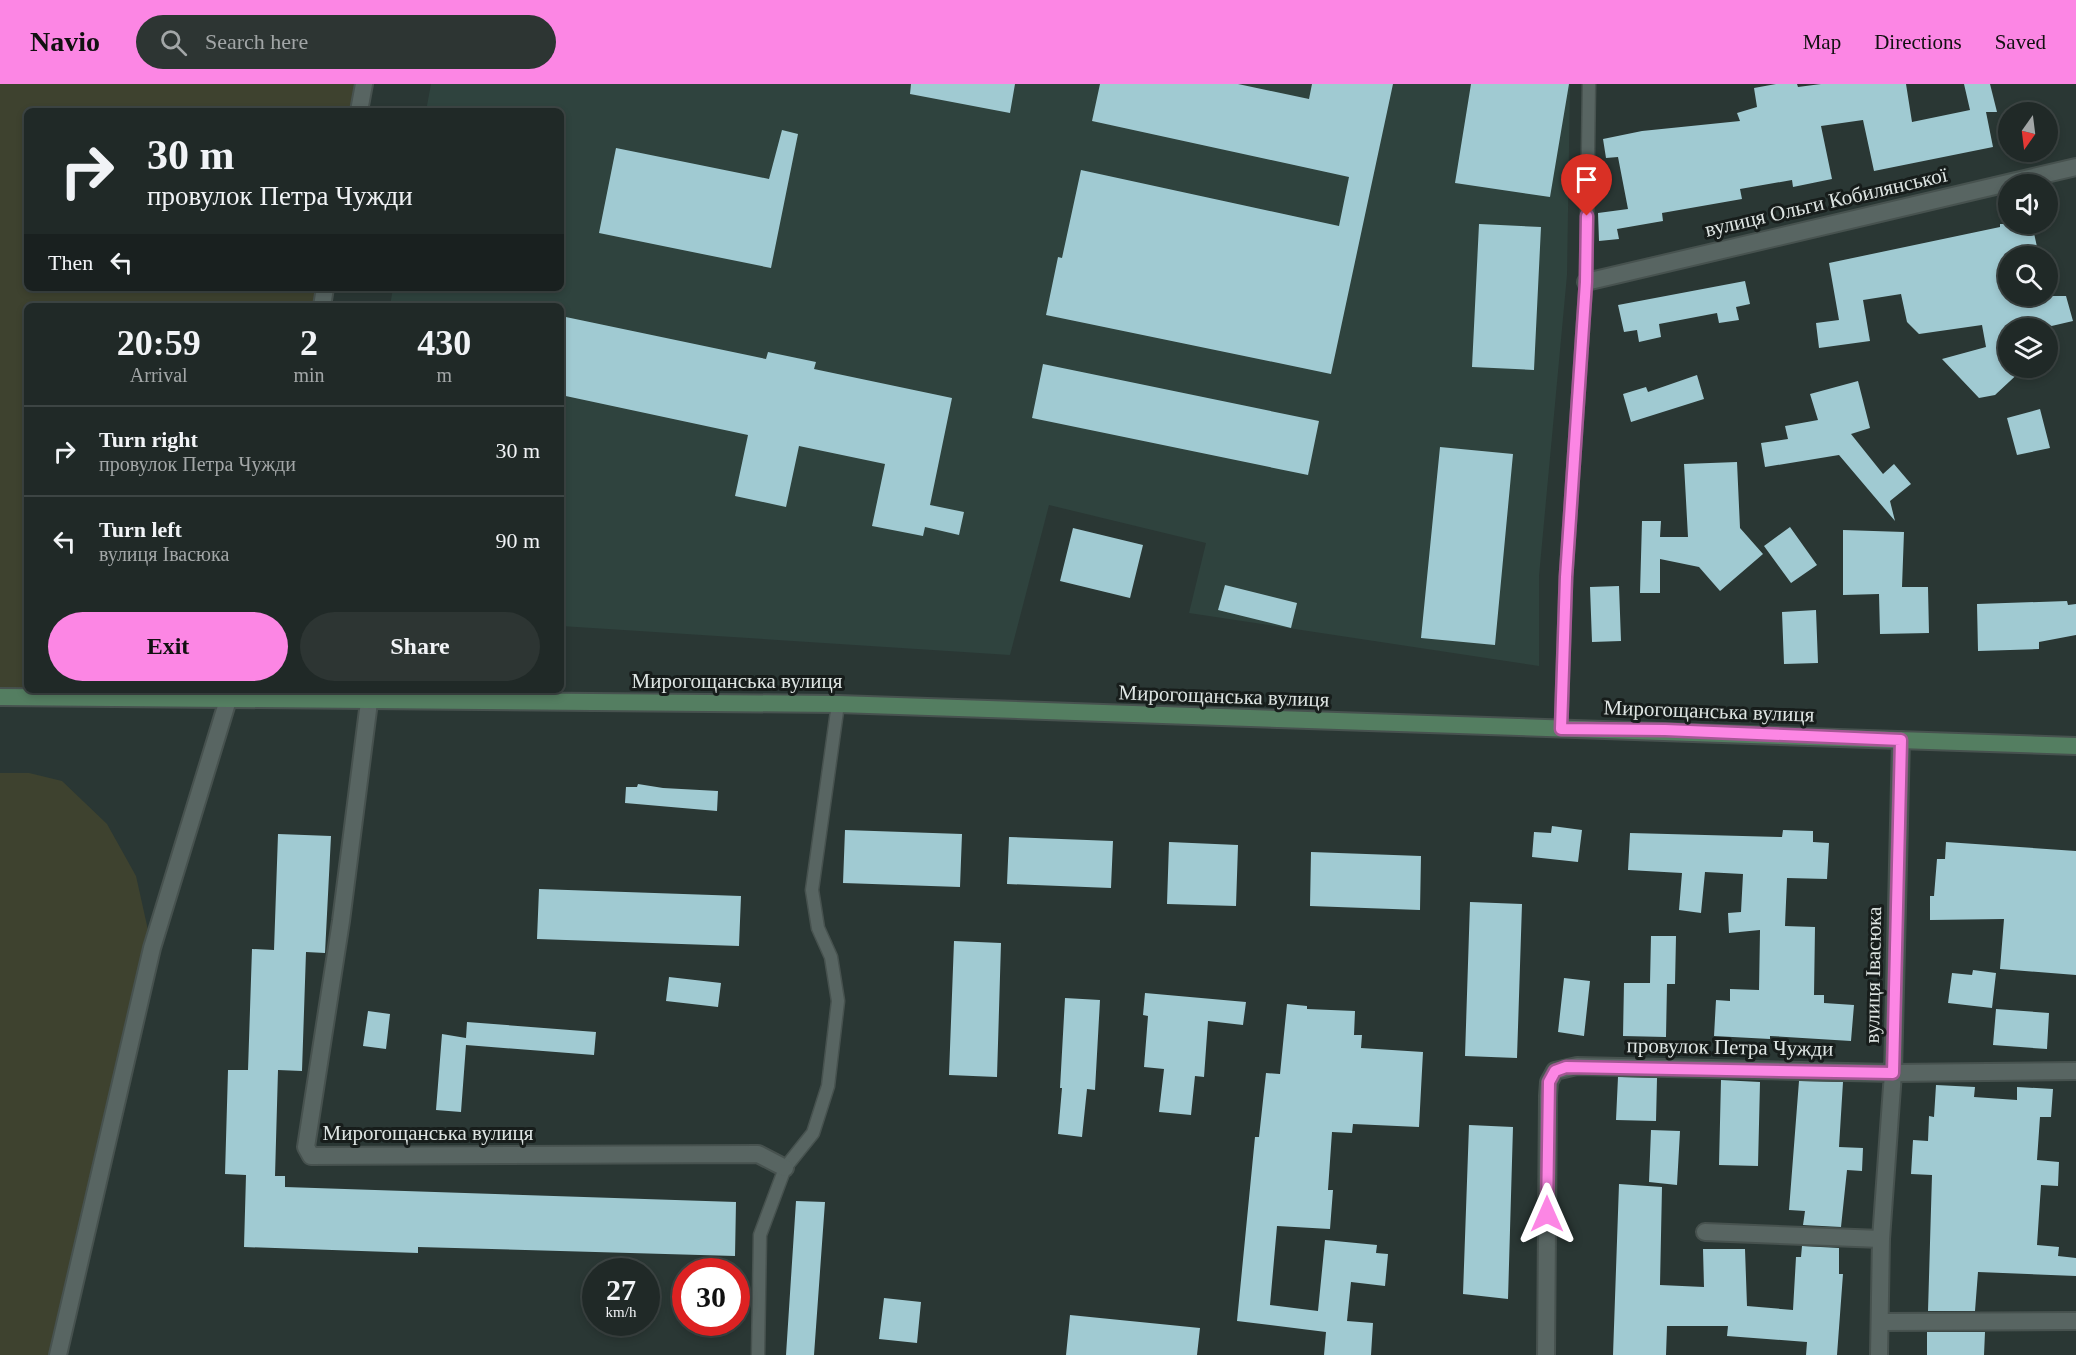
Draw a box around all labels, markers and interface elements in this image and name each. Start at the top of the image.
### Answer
search box [136,15,556,69]
text: Navio [30,26,100,57]
icon: search [157,26,190,59]
text: Search here [205,29,308,54]
text: Map [1803,30,1841,54]
text: Directions [1874,30,1962,54]
text: Saved [1995,30,2046,54]
north arrow [1998,102,2058,162]
map controls [1998,102,2058,378]
icon: right [48,132,126,210]
text: 30 m [147,132,235,178]
pin [1561,154,1612,216]
street label: вулиця Ольги Кобилянської [1702,162,1950,242]
icon: arrive [1570,163,1603,196]
button: sound [1998,174,2058,234]
text: провулок Петра Чужди [147,181,413,211]
icon: left [105,246,138,279]
button: search [1998,246,2058,306]
text: Then [48,250,93,275]
button: layers [1998,318,2058,378]
text: 20:59 [117,323,201,363]
text: 2 [300,323,318,363]
text: 430 [417,323,471,363]
text: Arrival [130,364,188,386]
text: min [293,364,325,386]
text: m [437,364,452,386]
text: Turn right [99,427,198,452]
icon: right [48,435,81,468]
text: 30 m [495,438,540,463]
text: провулок Петра Чужди [99,453,296,475]
text: Turn left [99,517,182,542]
icon: left [48,525,81,558]
text: 90 m [495,528,540,553]
text: вулиця Івасюка [99,543,229,565]
button: Exit [48,612,288,681]
button: Share [300,612,540,681]
street label: Мирогощанська вулиця [632,669,843,693]
street label: Мирогощанська вулиця [1118,680,1330,712]
street label: Мирогощанська вулиця [1603,695,1815,727]
street label: вулиця Івасюка [1860,906,1886,1044]
street label: провулок Петра Чужди [1626,1033,1834,1061]
street label: Мирогощанська вулиця [323,1121,534,1145]
position arrow [1515,1182,1579,1246]
speed limit sign: 30 [672,1258,750,1336]
text: 27 [606,1273,636,1306]
text: km/h [606,1304,636,1320]

